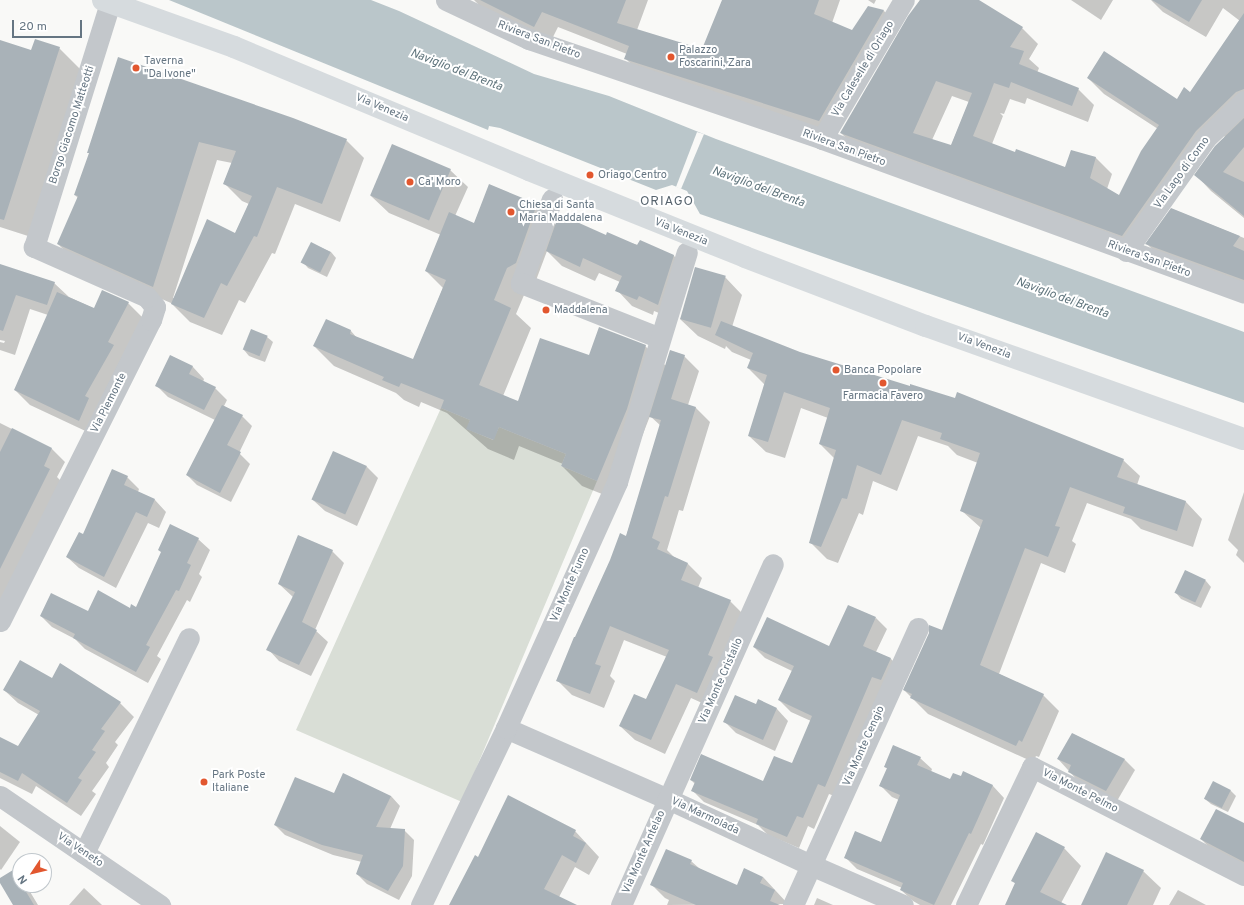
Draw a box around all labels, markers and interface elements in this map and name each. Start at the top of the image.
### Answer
scale bar [14,12,84,38]
street label: Riviera San Pietro [496,18,582,62]
street label: Via Caleselle di Oriago [829,18,897,120]
text: 20 m [19,19,47,35]
place label: Palazzo Foscarini, Zara [679,44,751,70]
water label: Naviglio del Brenta [408,47,504,95]
marker: Palazzo Foscarini, Zara [666,52,676,62]
place label: Taverna "Da Ivone" [144,55,196,81]
marker: Taverna "Da Ivone" [131,63,141,73]
street label: Borgo Giacomo Matteotti [47,64,97,186]
street label: Via Venezia [353,91,411,125]
street label: Riviera San Pietro [801,127,887,169]
street label: Via Lago di Como [1151,134,1213,212]
water label: Naviglio del Brenta [710,165,806,211]
place label: Oriago Centro [598,168,667,182]
marker: Oriago Centro [585,170,595,180]
place label: Ca' Moro [418,175,461,189]
marker: Ca' Moro [405,177,415,187]
district label: ORIAGO [640,194,694,210]
place label: Chiesa di Santa Maria Maddalena [519,199,602,225]
marker: Chiesa di Santa Maria Maddalena [506,207,516,217]
street label: Via Venezia [652,215,710,249]
street label: Riviera San Pietro [1106,238,1192,280]
water label: Naviglio del Brenta [1014,276,1110,322]
place label: Maddalena [554,303,608,317]
marker: Maddalena [541,305,551,315]
street label: Via Venezia [955,330,1013,362]
place label: Banca Popolare [844,363,922,377]
marker: Banca Popolare [831,365,841,375]
street label: Via Piemonte [88,371,130,435]
marker: Farmacia Favero [878,378,888,388]
place label: Farmacia Favero [843,389,923,403]
street label: Via Monte Fumo [548,546,592,624]
street label: Via Monte Cristallo [696,636,746,726]
street label: Via Monte Cengio [840,704,888,788]
street label: Via Monte Pelmo [1040,766,1120,816]
place label: Park Poste Italiane [212,769,265,795]
marker: Park Poste Italiane [199,777,209,787]
street label: Via Marmolada [669,795,741,837]
street label: Via Monte Antelao [620,808,668,896]
street label: Via Veneto [54,830,106,870]
north arrow [12,853,52,893]
text: N [15,872,31,887]

